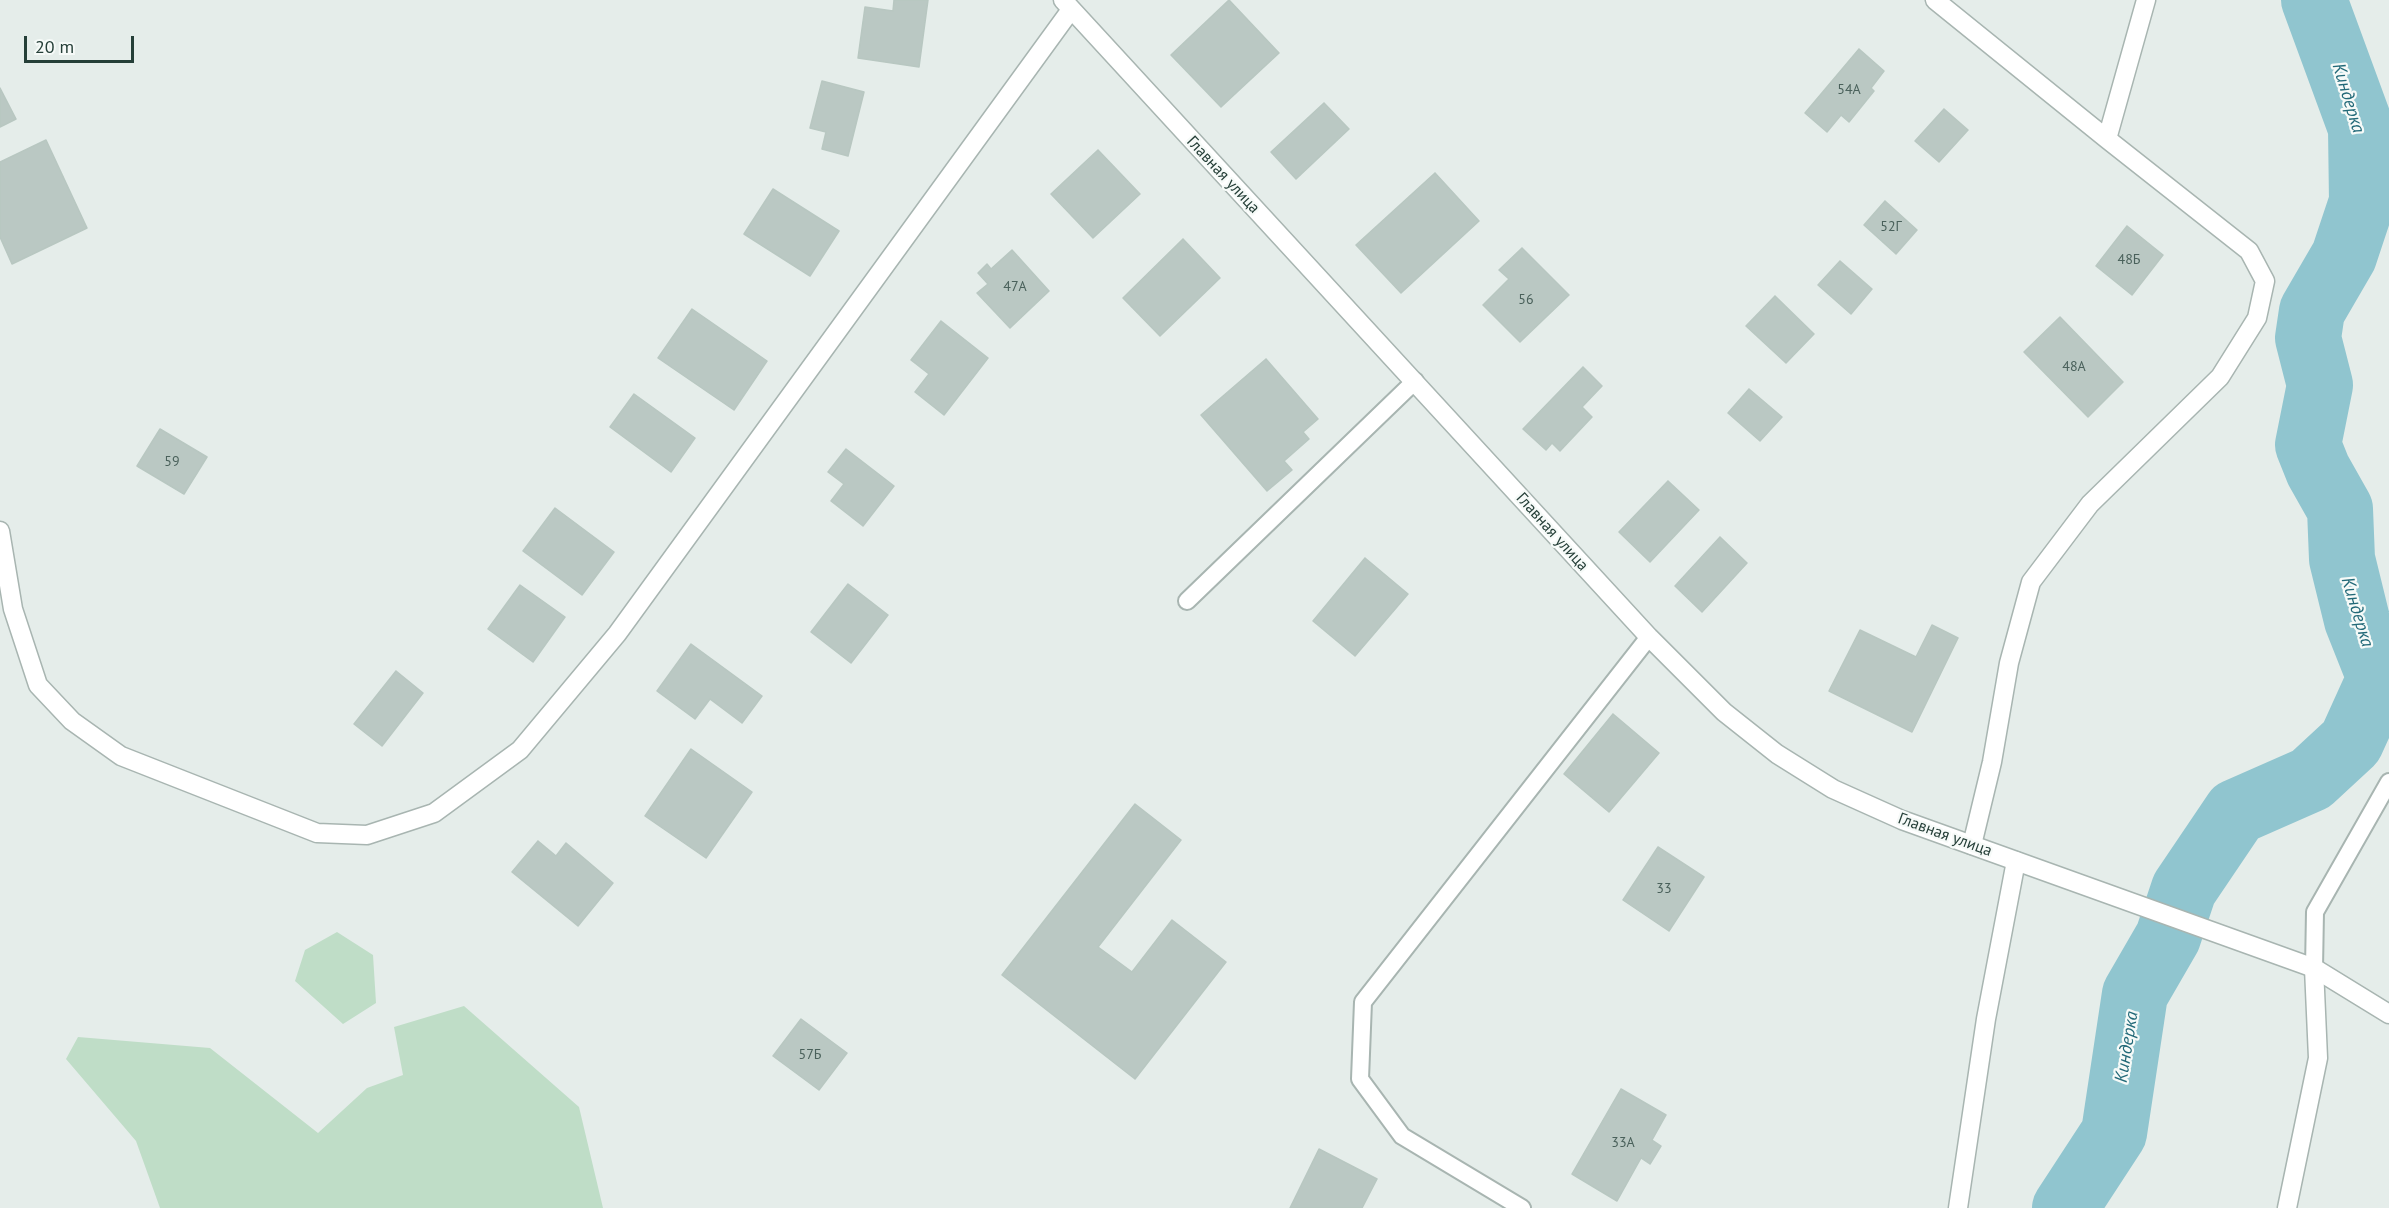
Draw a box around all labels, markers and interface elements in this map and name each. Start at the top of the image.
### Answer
scale bar [27,24,136,62]
text: 20 m [35,35,74,58]
water label: Киндерка [2327,61,2369,135]
house number: 54А [1837,82,1861,98]
street label: Главная улица [1182,132,1264,218]
house number: 52Г [1880,219,1902,235]
house number: 48Б [2118,252,2140,268]
house number: 47А [1003,279,1027,295]
house number: 56 [1518,292,1534,308]
house number: 48А [2062,359,2086,375]
house number: 59 [164,454,180,470]
street label: Главная улица [1512,489,1592,575]
water label: Киндерка [2336,575,2378,649]
street label: Главная улица [1895,809,1995,861]
house number: 33 [1656,881,1672,897]
water label: Киндерка [2111,1010,2143,1084]
house number: 57Б [799,1047,821,1063]
house number: 33А [1611,1135,1635,1151]

